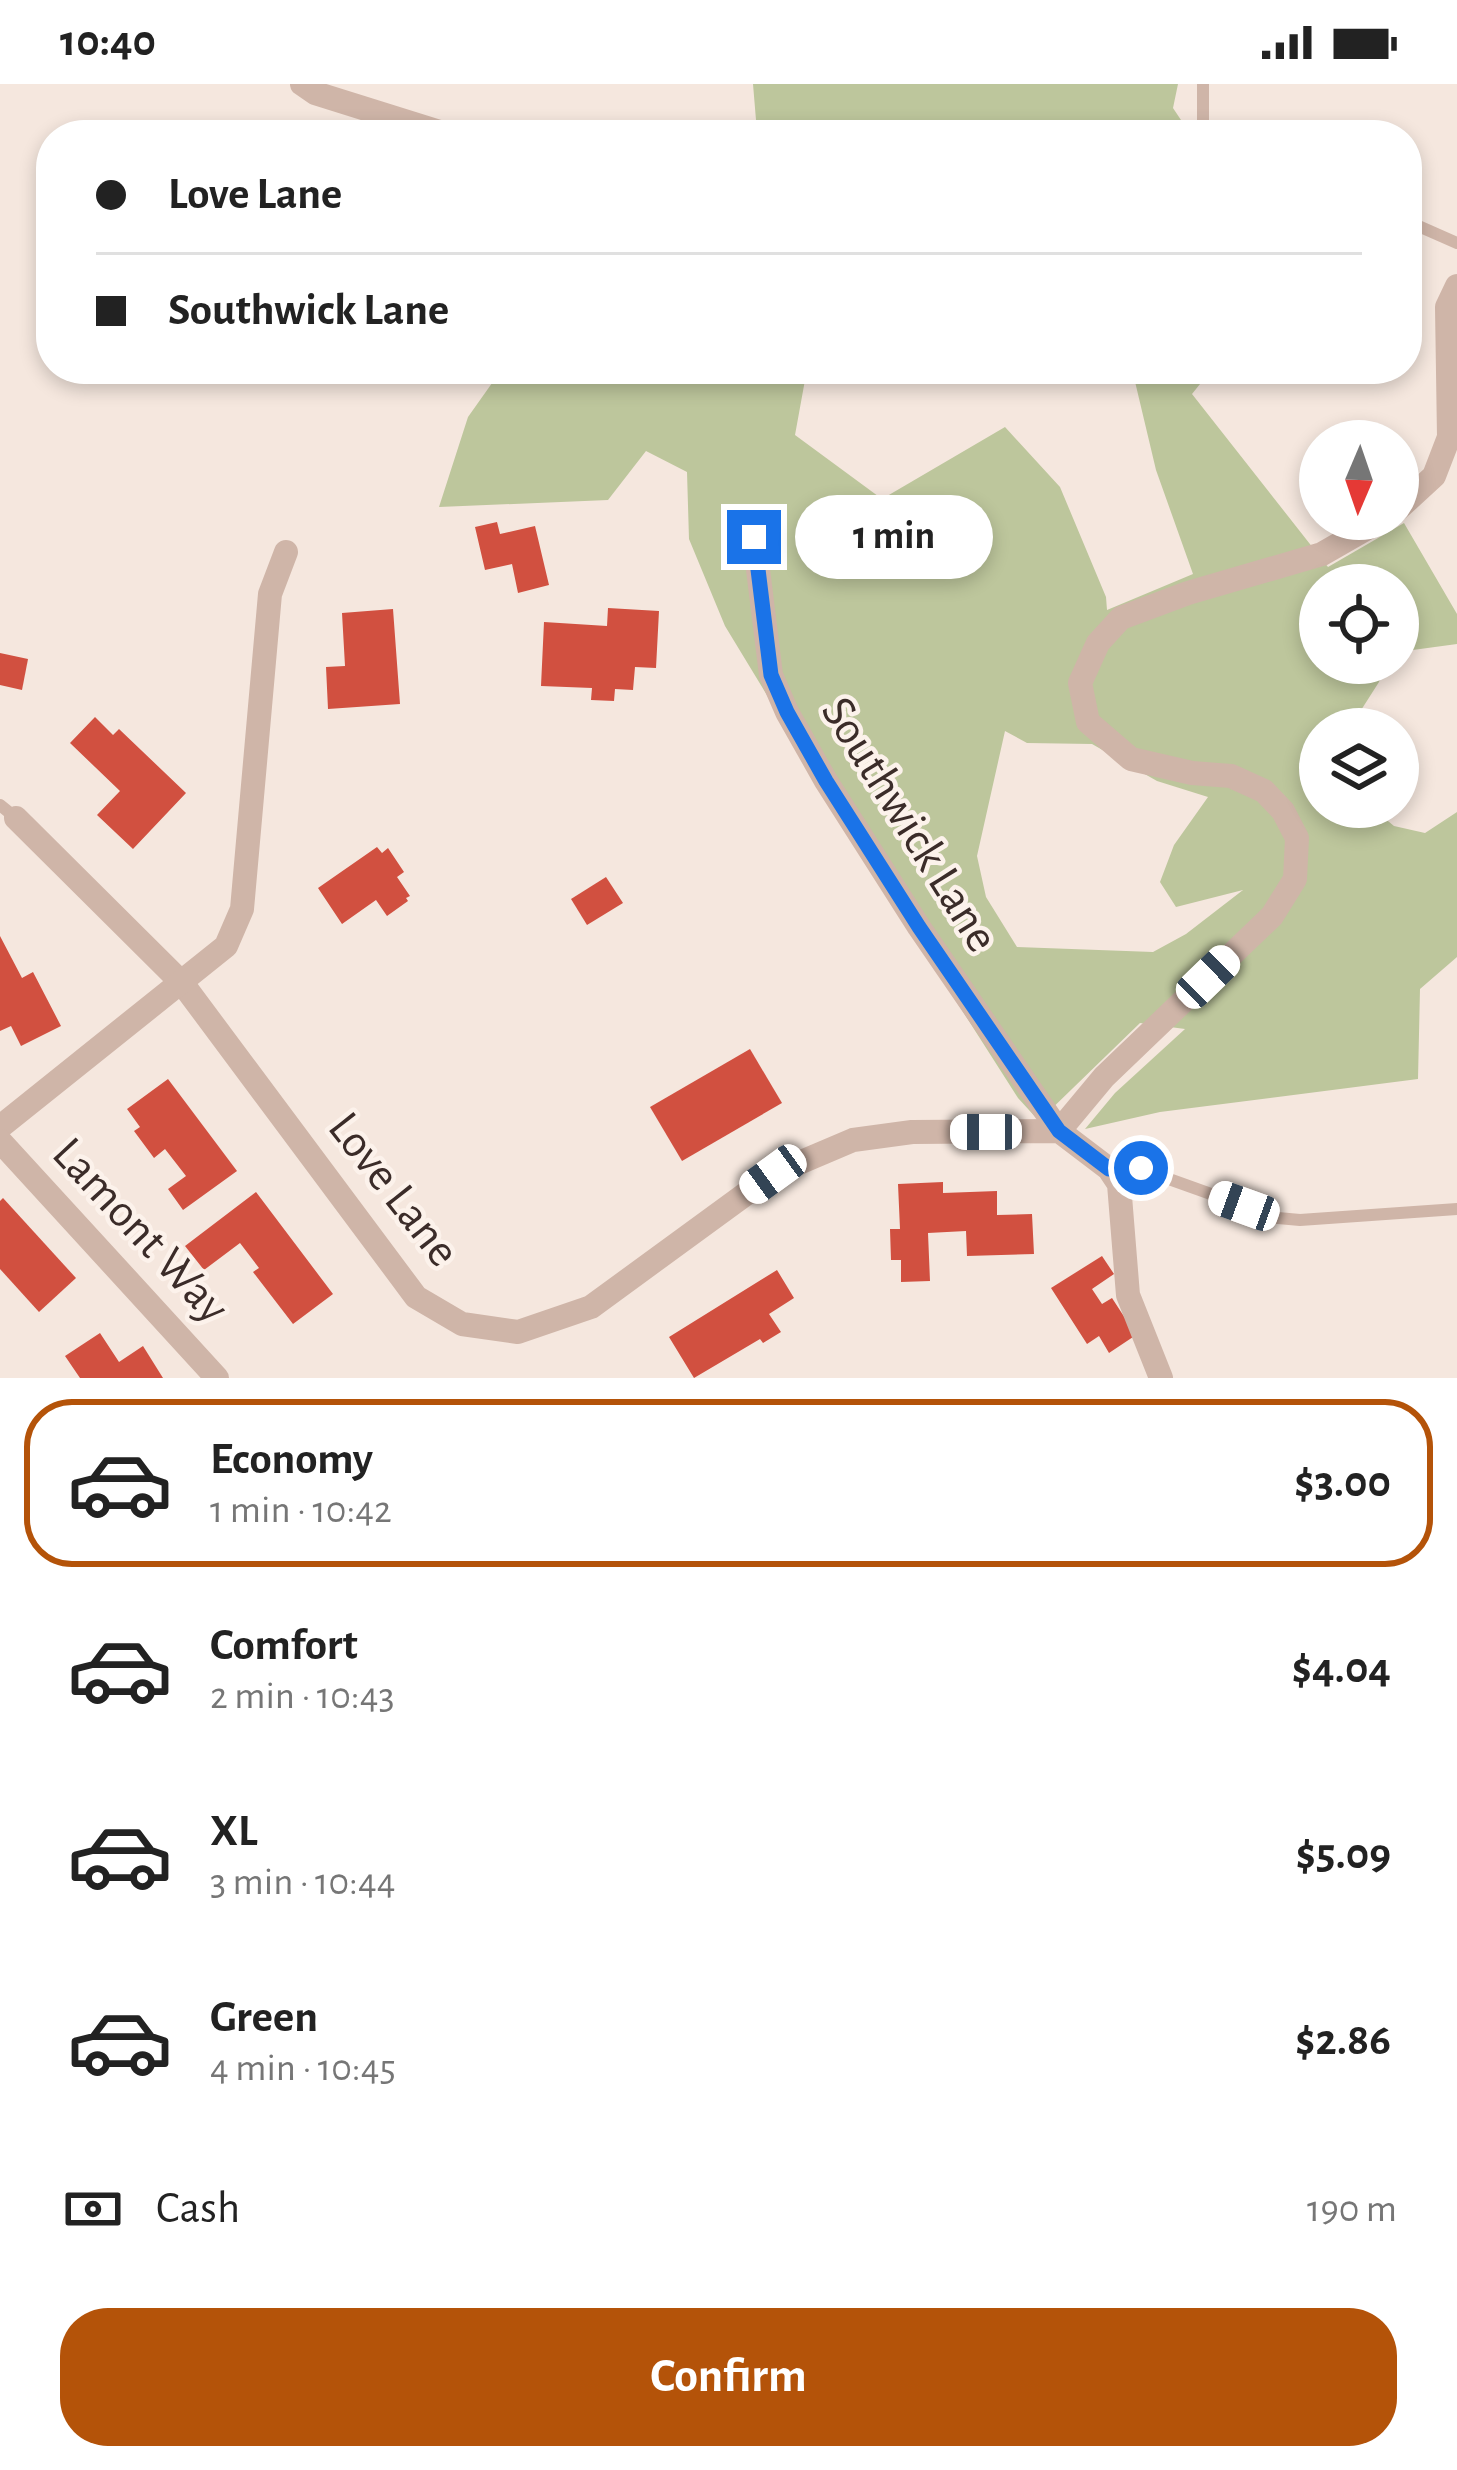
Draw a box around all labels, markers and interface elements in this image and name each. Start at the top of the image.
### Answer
text: 10:40 [60,19,156,64]
text: Love Lane [168,172,342,217]
text: Southwick Lane [168,288,449,333]
north arrow [1299,420,1419,540]
map controls [1299,420,1419,828]
callout: 1 min [796,495,994,579]
route end [727,510,781,564]
text: 1 min [853,517,935,556]
button: locate [1299,564,1419,684]
street label: Southwick Lane [812,689,1006,961]
button: layers [1299,708,1419,828]
car [1170,939,1246,1015]
street label: Love Lane [319,1104,467,1276]
car [950,1114,1022,1150]
street label: Lamont Way [43,1129,237,1333]
car [733,1138,813,1210]
route start [1114,1141,1168,1195]
car [1204,1177,1284,1235]
icon: car [66,1429,174,1537]
text: Economy [210,1437,373,1482]
text: $3.00 [1294,1460,1391,1505]
text: 1 min · 10:42 [210,1491,392,1530]
icon: car [66,1615,174,1723]
text: Comfort [210,1623,358,1668]
text: $4.04 [1292,1646,1391,1691]
text: 2 min · 10:43 [210,1677,395,1716]
icon: car [66,1801,174,1909]
text: XL [210,1809,258,1854]
text: $5.09 [1296,1832,1391,1877]
text: 3 min · 10:44 [210,1863,396,1902]
icon: car [66,1987,174,2095]
text: Green [210,1995,318,2040]
text: $2.86 [1295,2018,1391,2063]
text: 4 min · 10:45 [210,2049,396,2088]
icon: cash [60,2176,126,2242]
text: Cash [156,2186,240,2231]
text: 190 m [1307,2190,1397,2229]
button: Confirm [60,2308,1397,2446]

